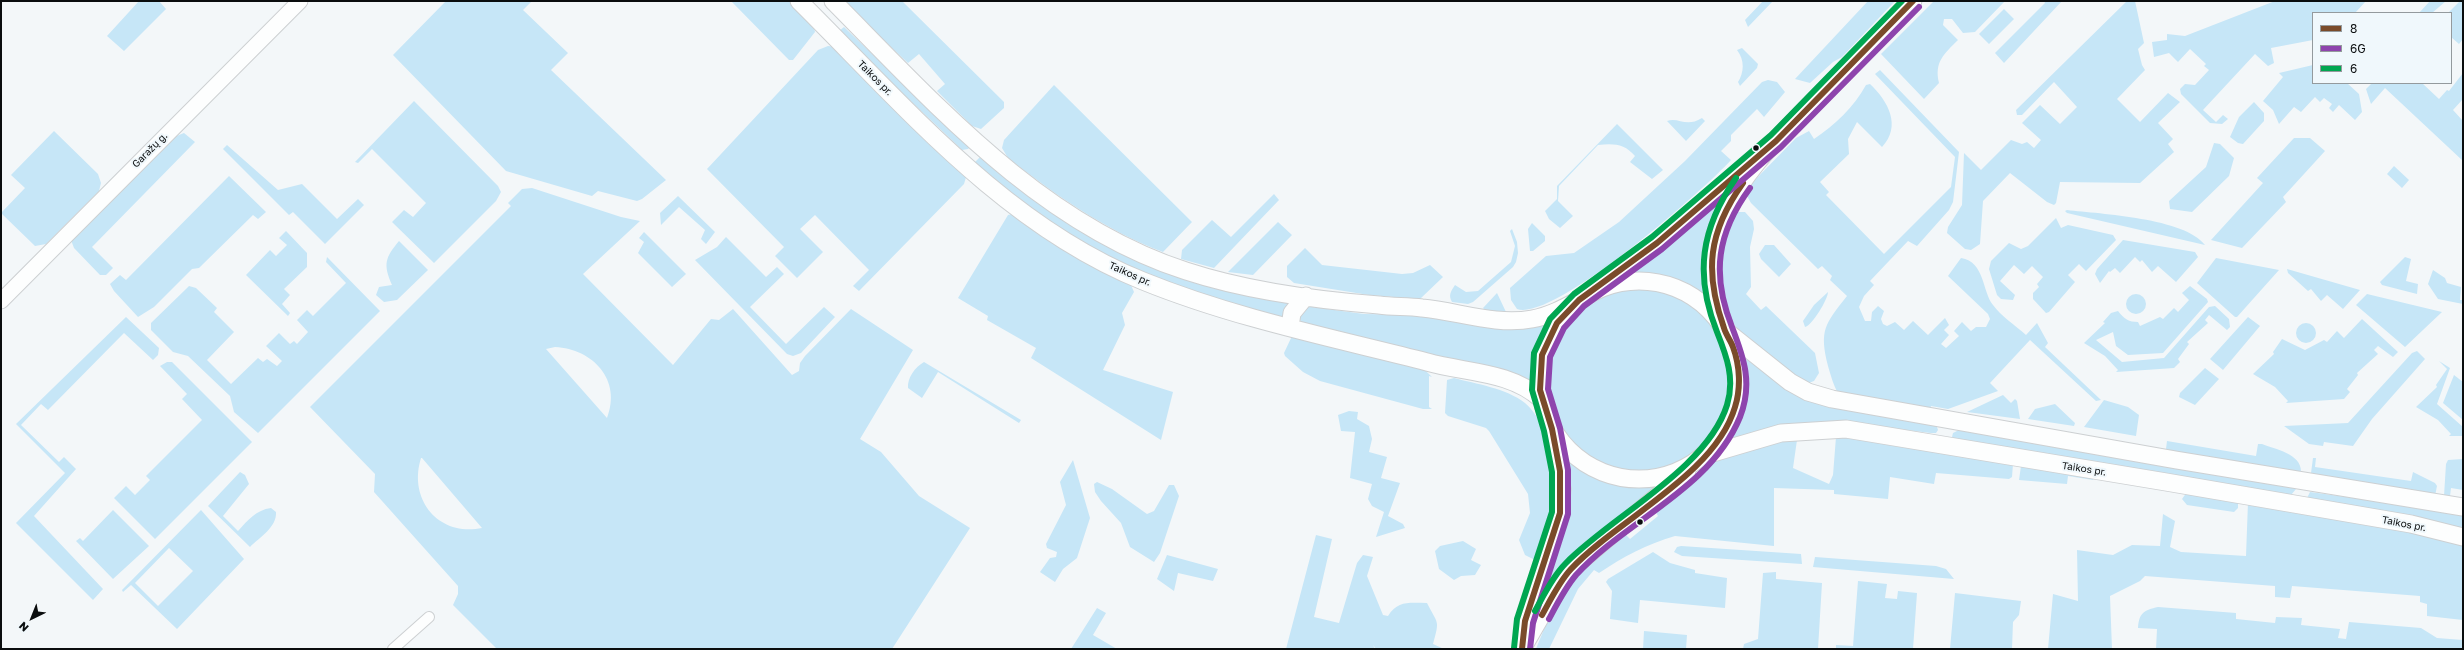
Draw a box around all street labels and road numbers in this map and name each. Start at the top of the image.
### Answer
street label: Taikos pr. [855,58,895,98]
street label: Garažų g. [130,130,170,170]
street label: Taikos pr. [1107,259,1153,289]
street label: Taikos pr. [2061,460,2107,478]
street label: Taikos pr. [2381,514,2427,534]

